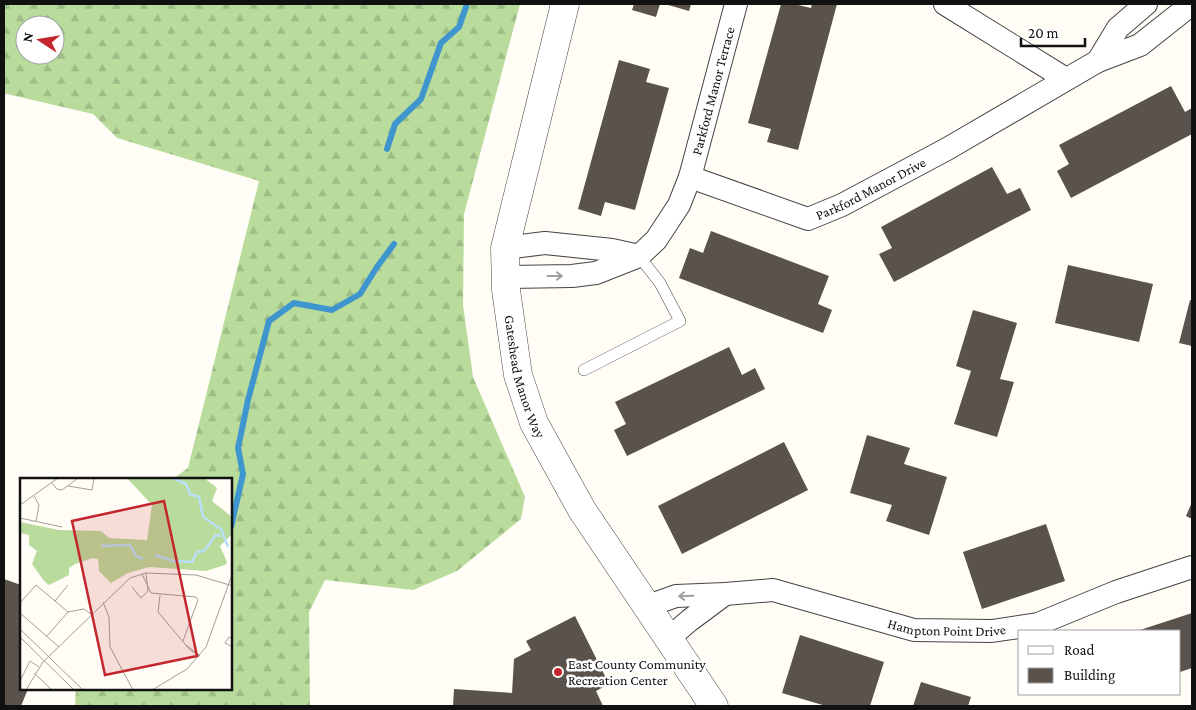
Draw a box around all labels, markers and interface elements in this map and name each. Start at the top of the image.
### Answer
north arrow [15,15,65,65]
scale bar [1021,15,1085,47]
street label: Parkford Manor Terrace [688,25,738,157]
text: 20 m [1028,25,1059,41]
text: N [18,31,36,44]
street label: Parkford Manor Drive [813,154,928,223]
one-way arrow [546,271,562,281]
street label: Gateshead Manor Way [502,314,549,441]
inset map [20,478,232,690]
one-way arrow [678,591,694,600]
street label: Hampton Point Drive [886,615,1007,639]
legend [1018,630,1181,695]
text: Road [1064,642,1095,658]
place label: East County Community Recreation Center [568,656,706,688]
marker: East County Community Recreation Center [552,666,564,678]
text: Building [1064,667,1115,684]

